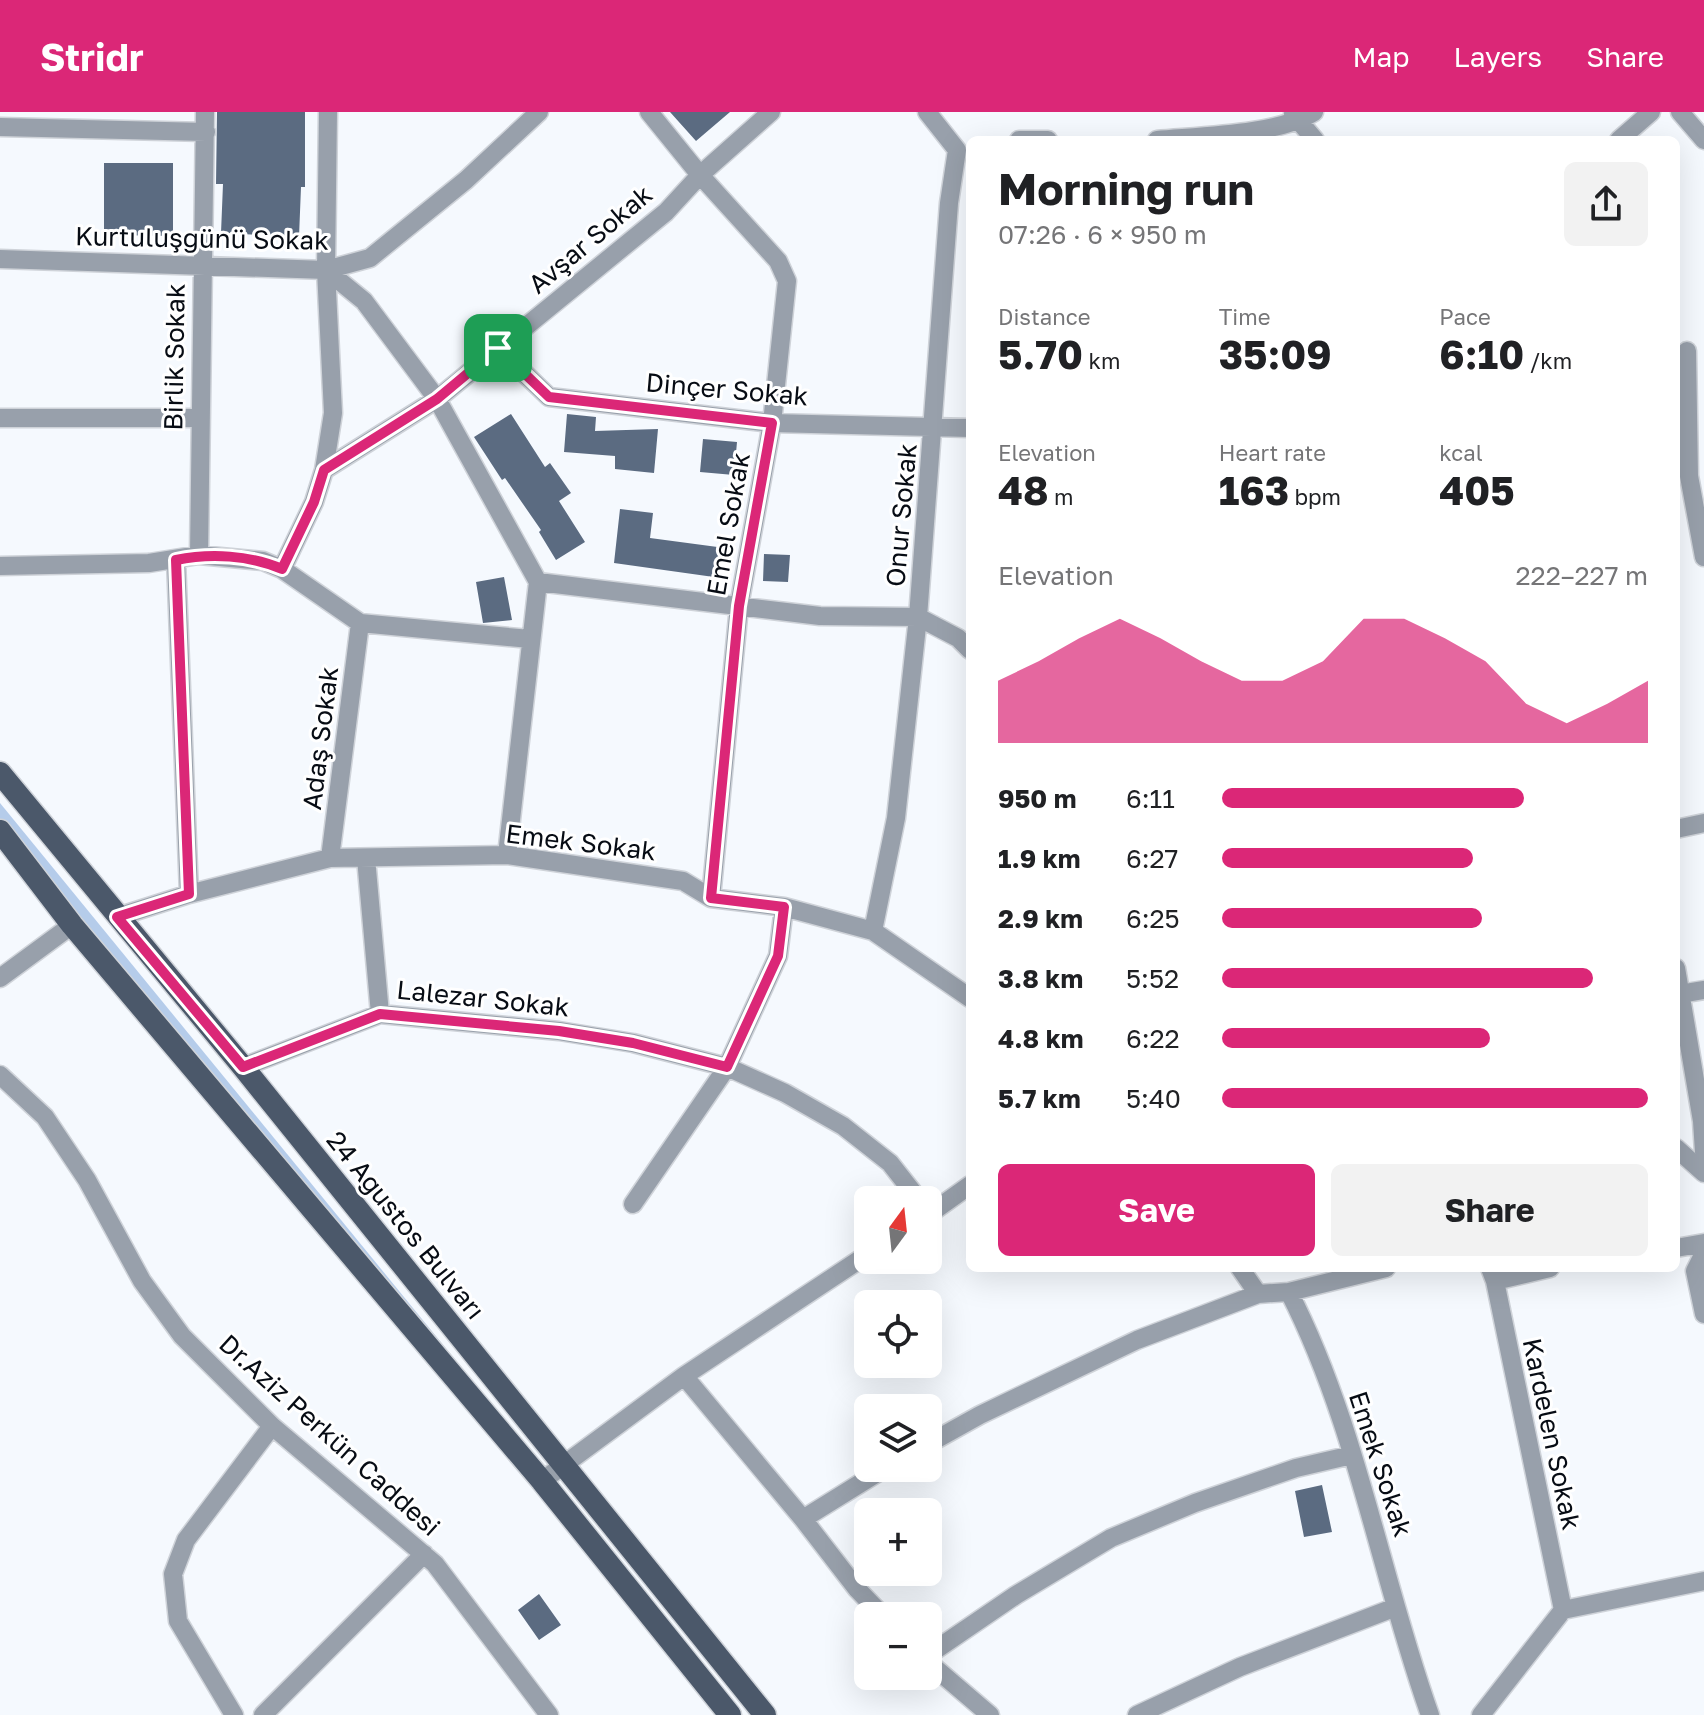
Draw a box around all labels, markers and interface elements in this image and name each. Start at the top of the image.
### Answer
text: Stridr [40,34,144,79]
text: Map [1352,40,1410,73]
text: Layers [1454,40,1542,73]
text: Share [1586,40,1664,73]
text: Morning run [998,162,1254,215]
button: share [1564,162,1648,246]
street label: Avşar Sokak [522,178,658,300]
text: 07:26 · 6 × 950 m [998,219,1207,250]
street label: Kurtuluşgünü Sokak [75,220,329,256]
street label: Birlik Sokak [157,283,191,431]
text: Distance [998,303,1090,330]
text: Time [1219,303,1270,330]
text: Pace [1439,303,1491,330]
pin [464,314,532,382]
icon: arrive [476,326,520,370]
text: 5.70 [998,330,1083,378]
text: 35:09 [1219,330,1332,378]
text: 6:10 [1439,330,1524,378]
text: km [1083,347,1120,374]
text: /km [1524,347,1572,374]
street label: Dinçer Sokak [644,366,810,412]
text: Elevation [998,439,1096,466]
text: Heart rate [1219,439,1326,466]
text: kcal [1439,439,1483,466]
street label: Onur Sokak [879,442,923,588]
street label: Emel Sokak [700,450,756,598]
text: 48 [998,466,1049,514]
text: 163 [1219,466,1289,514]
text: 405 [1439,466,1515,514]
text: m [1049,483,1074,510]
text: bpm [1289,483,1341,510]
text: Elevation [998,560,1114,591]
text: 222–227 m [1516,560,1648,591]
street label: Adaş Sokak [296,664,344,811]
text: 950 m [998,783,1077,814]
text: 6:11 [1126,783,1175,814]
street label: Emek Sokak [504,817,658,867]
text: 1.9 km [998,843,1081,874]
text: 6:27 [1126,843,1178,874]
text: 2.9 km [998,903,1083,934]
text: 6:25 [1126,903,1180,934]
text: 3.8 km [998,963,1083,994]
text: 5:52 [1126,963,1179,994]
street label: Lalezar Sokak [395,974,571,1023]
text: 4.8 km [998,1023,1084,1054]
text: 6:22 [1126,1023,1180,1054]
text: 5.7 km [998,1083,1081,1114]
text: 5:40 [1126,1083,1181,1114]
street label: 24 Ağustos Bulvarı [321,1125,491,1325]
button: Save [998,1164,1315,1256]
button: Share [1331,1164,1648,1256]
north arrow [854,1186,942,1274]
map controls [854,1186,942,1690]
button: locate [854,1290,942,1378]
street label: Dr.Aziz Perkün Caddesi [213,1328,447,1542]
street label: Kardelen Sokak [1517,1335,1587,1533]
street label: Emek Sokak [1343,1387,1419,1541]
button: layers [854,1394,942,1482]
button: + [854,1498,942,1586]
button: − [854,1602,942,1690]

